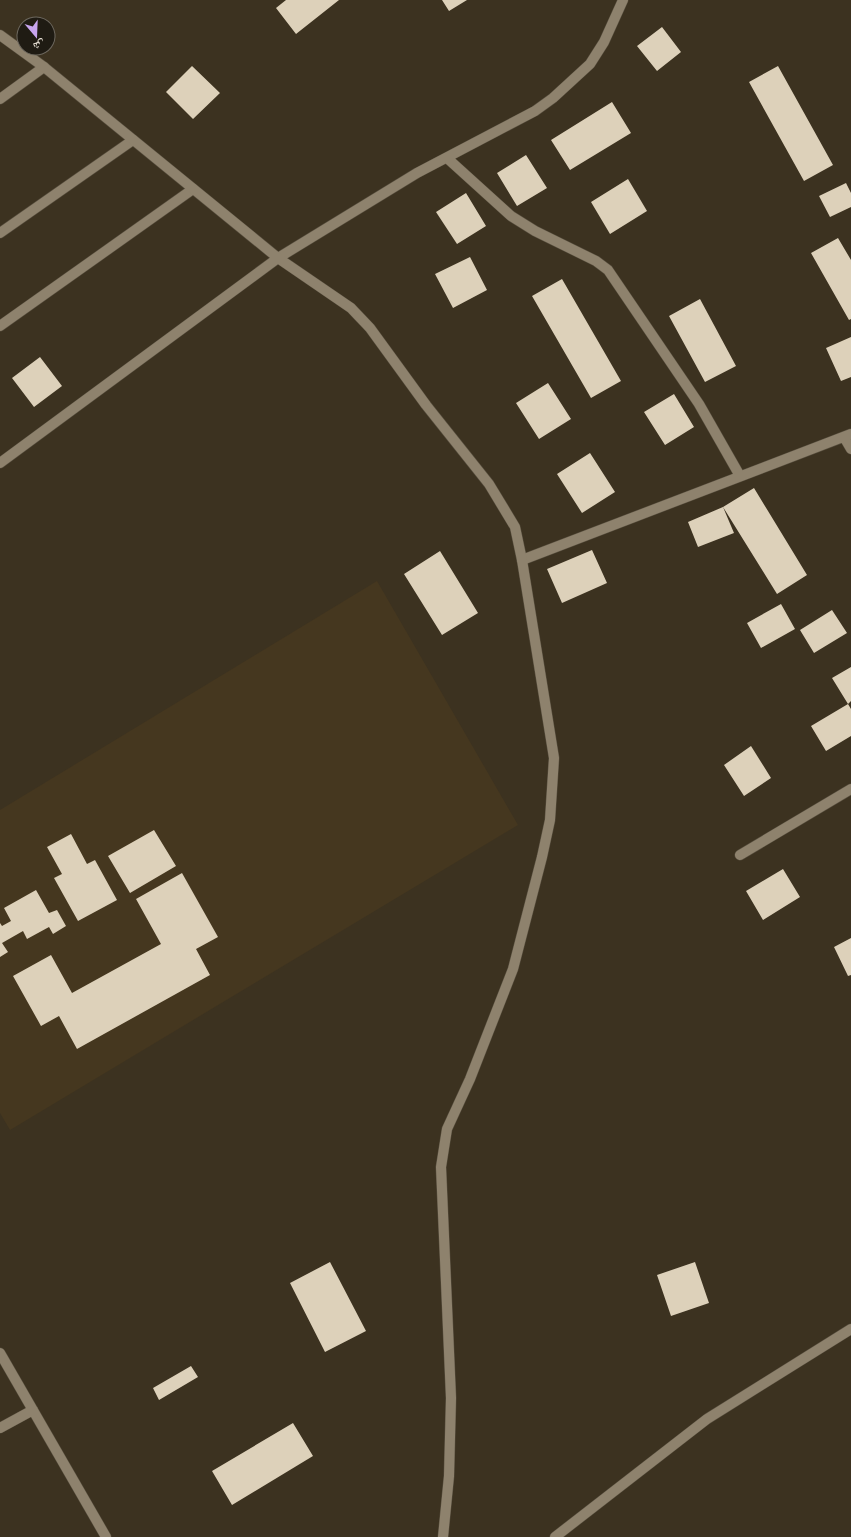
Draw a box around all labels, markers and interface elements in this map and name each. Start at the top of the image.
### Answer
north arrow [16,16,56,56]
text: ش [31,36,47,53]

